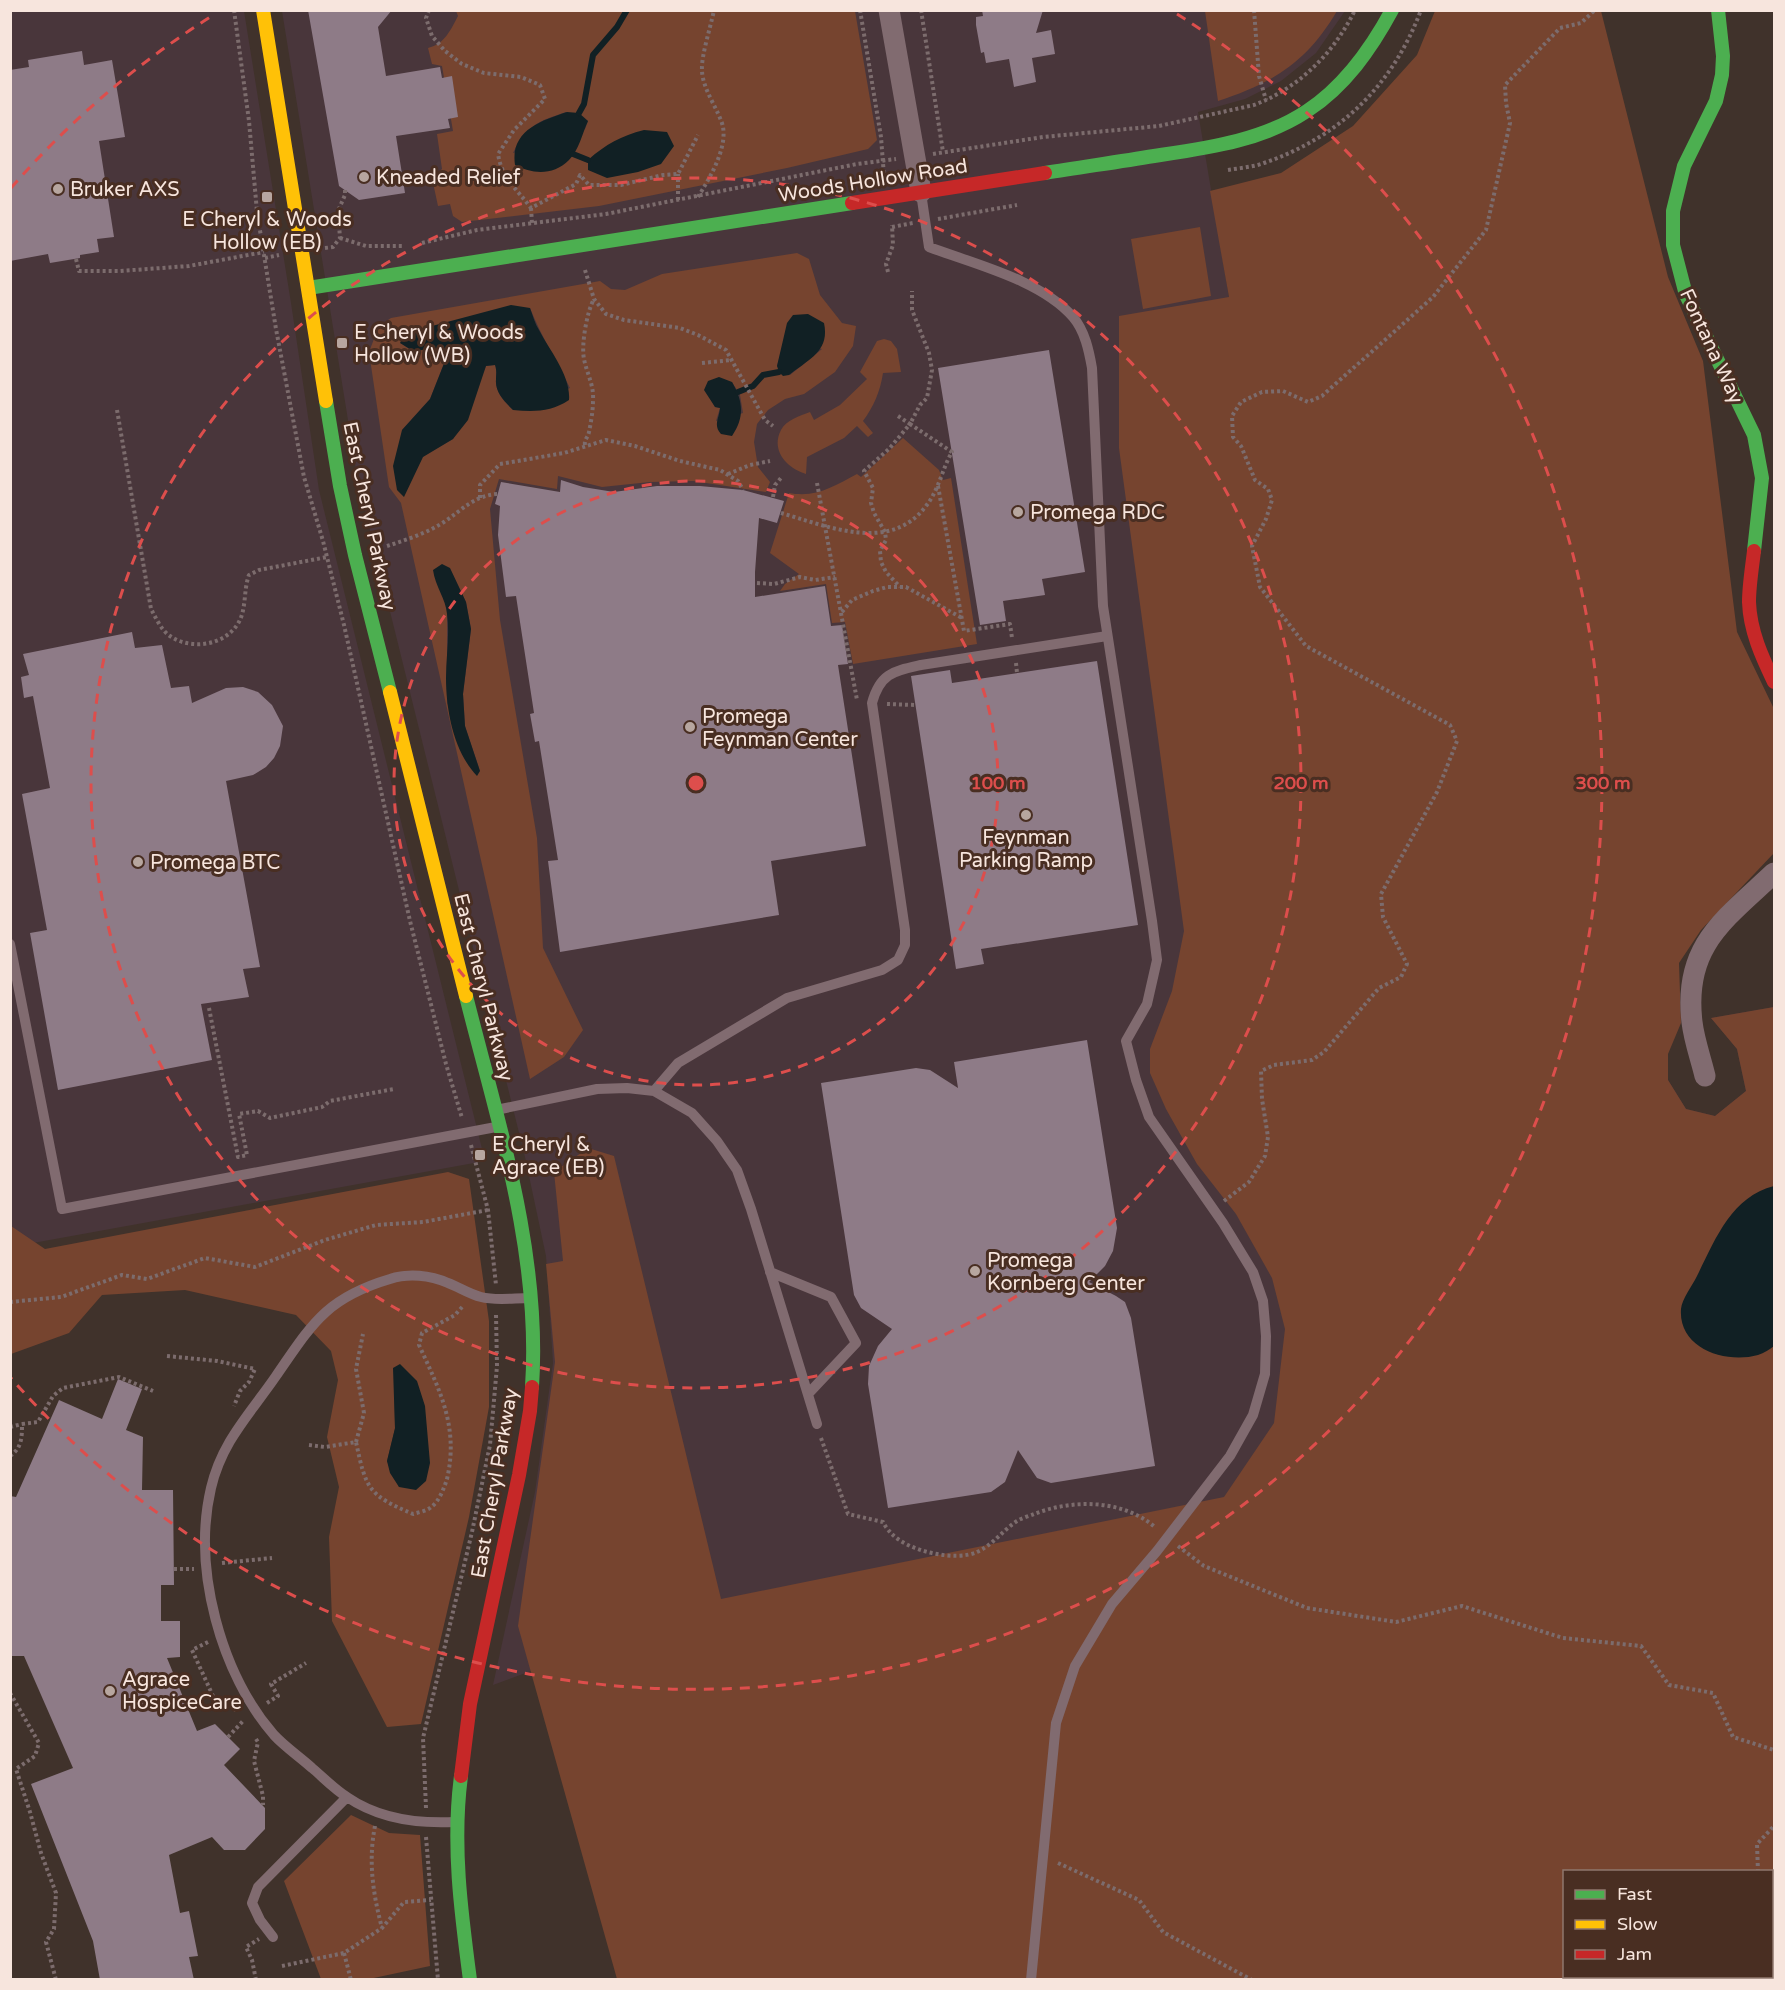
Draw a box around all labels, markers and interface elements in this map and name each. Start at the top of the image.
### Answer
street label: Woods Hollow Road [777,154,970,208]
place label: Kneaded Relief [376,166,521,190]
marker: Kneaded Relief [357,170,371,184]
place label: Bruker AXS [70,178,179,202]
marker: Bruker AXS [51,182,65,196]
marker: E Cheryl & Woods Hollow (EB) [260,190,274,204]
place label: E Cheryl & Woods Hollow (EB) [182,208,352,255]
street label: Fontana Way [1674,285,1748,408]
place label: E Cheryl & Woods Hollow (WB) [354,321,524,368]
marker: E Cheryl & Woods Hollow (WB) [335,336,349,350]
street label: East Cheryl Parkway [337,420,401,613]
place label: Promega RDC [1030,501,1165,525]
marker: Promega RDC [1011,505,1025,519]
place label: Promega Feynman Center [702,705,858,752]
marker: Promega Feynman Center [683,720,697,734]
text: 100 m [970,772,1026,794]
text: 200 m [1273,772,1329,794]
text: 300 m [1575,772,1631,794]
centre of rings [686,773,706,793]
marker: Feynman Parking Ramp [1019,808,1033,822]
place label: Feynman Parking Ramp [959,826,1093,873]
place label: Promega BTC [150,851,280,875]
marker: Promega BTC [131,855,145,869]
street label: East Cheryl Parkway [448,891,518,1084]
place label: E Cheryl & Agrace (EB) [492,1133,604,1180]
marker: E Cheryl & Agrace (EB) [473,1148,487,1162]
place label: Promega Kornberg Center [987,1249,1145,1296]
marker: Promega Kornberg Center [968,1264,982,1278]
street label: East Cheryl Parkway [466,1386,524,1580]
place label: Agrace HospiceCare [122,1668,242,1715]
marker: Agrace HospiceCare [103,1684,117,1698]
legend [1563,1870,1773,1978]
text: Fast [1617,1883,1652,1905]
text: Slow [1617,1913,1658,1935]
text: Jam [1617,1943,1652,1965]

